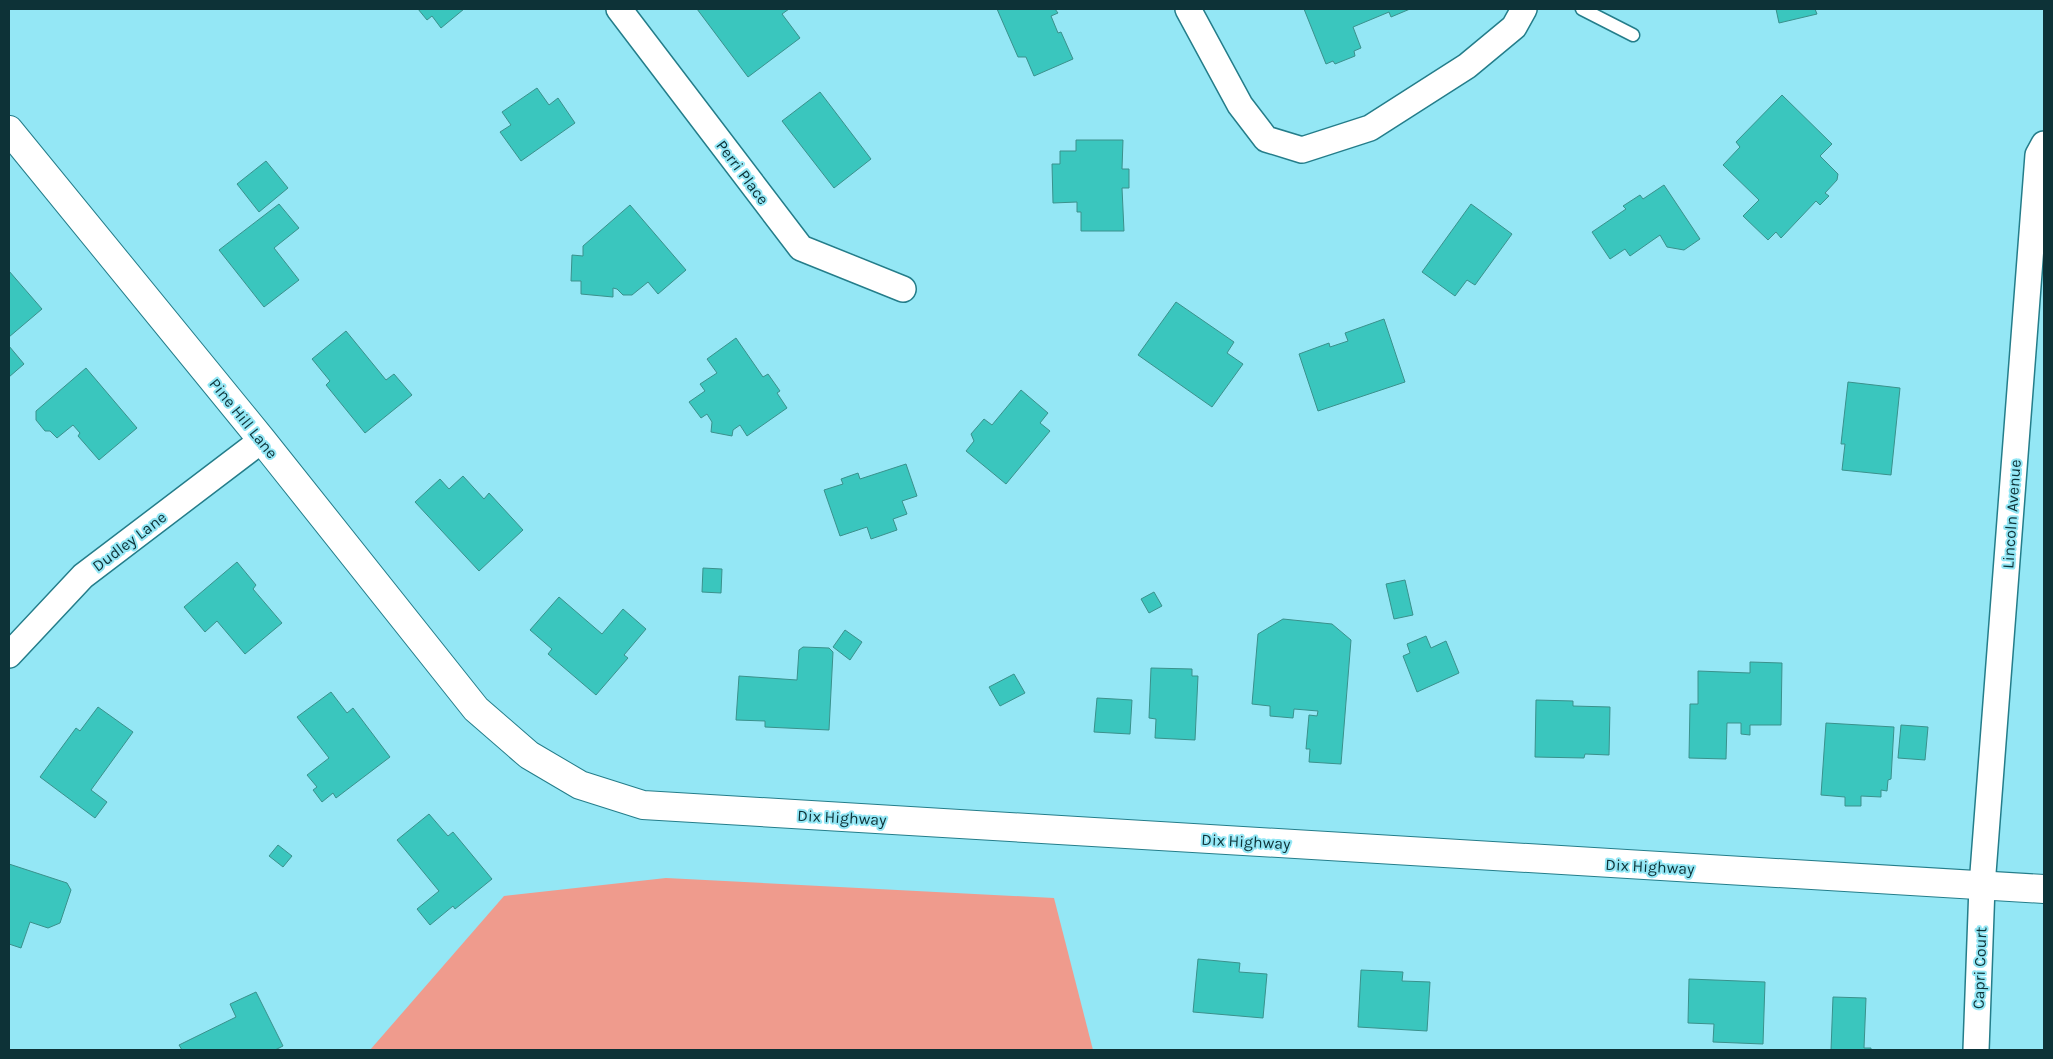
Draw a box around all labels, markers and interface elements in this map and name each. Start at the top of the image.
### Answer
street label: Perri Place [712,136,773,208]
street label: Pine Hill Lane [205,374,282,462]
street label: Lincoln Avenue [1998,459,2025,569]
street label: Dudley Lane [89,507,170,575]
street label: Dix Highway [797,806,888,829]
street label: Dix Highway [1201,830,1292,853]
street label: Dix Highway [1605,855,1696,878]
street label: Capri Court [1969,927,1990,1010]

